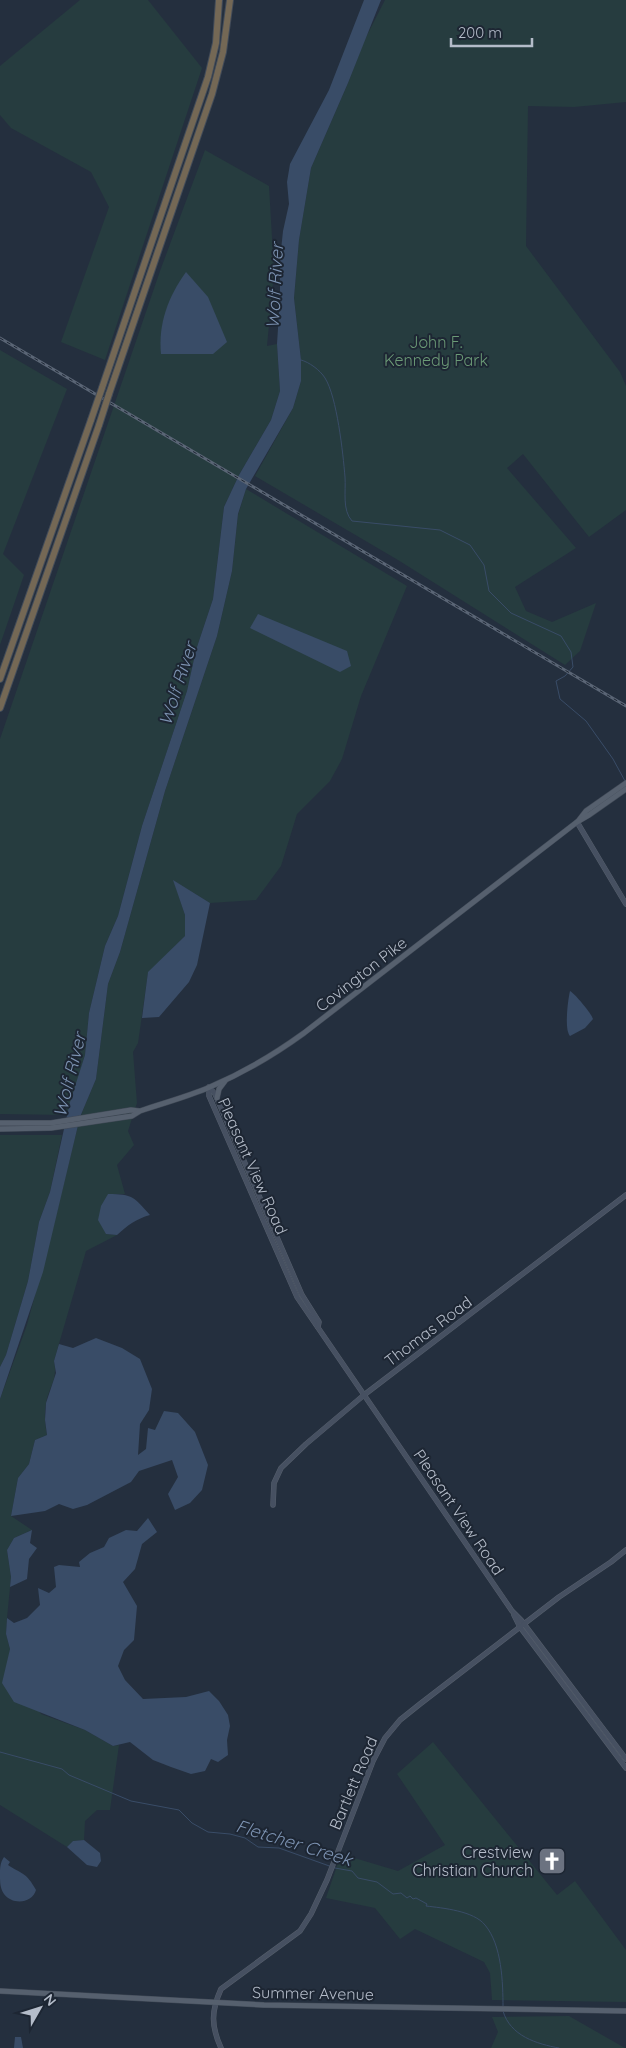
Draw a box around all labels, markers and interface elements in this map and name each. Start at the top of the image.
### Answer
scale bar [451,15,532,47]
text: 200 m [458,23,502,42]
water label: Wolf River [261,240,288,330]
park label: John F. Kennedy Park [384,332,488,370]
water label: Wolf River [153,637,202,728]
street label: Covington Pike [312,932,410,1016]
water label: Wolf River [48,1028,92,1119]
street label: Pleasant View Road [214,1095,292,1237]
street label: Thomas Road [380,1292,476,1370]
street label: Pleasant View Road [409,1445,509,1579]
street label: Bartlett Road [324,1733,382,1833]
water label: Fletcher Creek [233,1814,356,1871]
place label: Crestview Christian Church [412,1842,533,1880]
church icon: Crestview Christian Church [537,1846,567,1876]
street label: Summer Avenue [252,1982,374,2004]
north arrow [15,1983,65,2033]
text: N [40,1990,60,2009]

